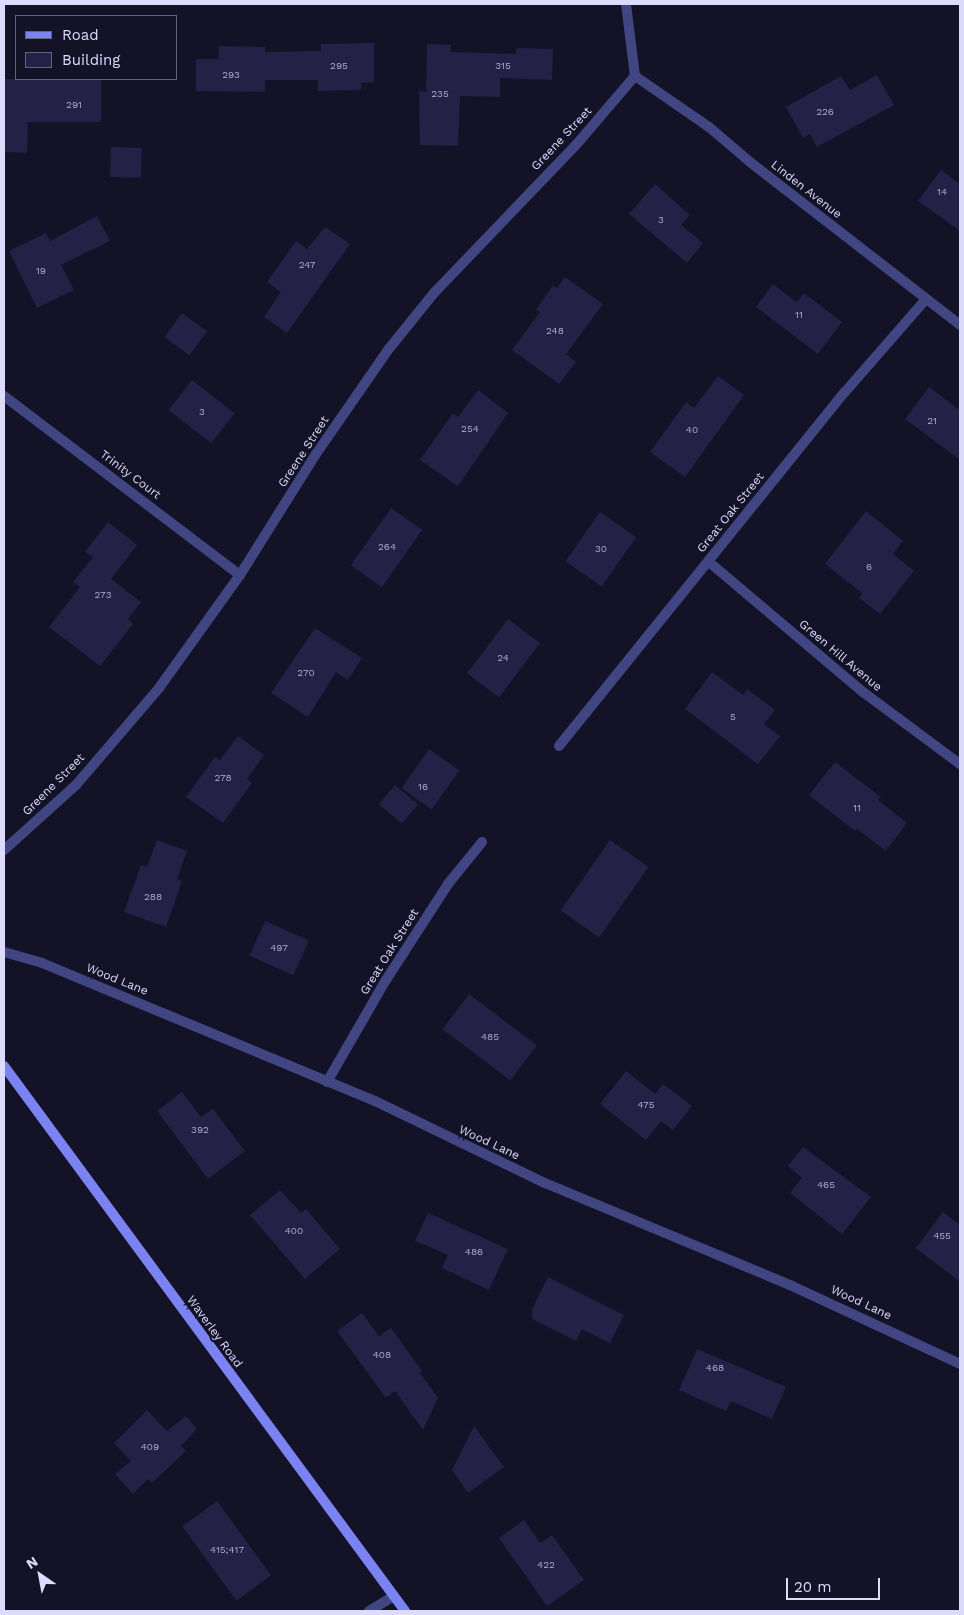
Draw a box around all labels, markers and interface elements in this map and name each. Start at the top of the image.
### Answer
legend [15,15,178,80]
text: Road [62,26,99,44]
text: Building [62,51,120,69]
house number: 295 [330,60,348,72]
house number: 315 [495,60,511,72]
house number: 293 [222,69,240,81]
house number: 235 [431,88,449,100]
house number: 291 [66,99,82,111]
street label: Greene Street [529,104,595,174]
house number: 226 [816,106,834,118]
street label: Linden Avenue [768,158,844,222]
house number: 14 [937,186,947,198]
house number: 3 [658,214,664,226]
house number: 247 [299,259,315,271]
house number: 19 [36,265,46,277]
house number: 11 [795,309,803,321]
house number: 248 [546,325,564,337]
house number: 3 [199,406,205,418]
street label: Greene Street [276,414,332,490]
house number: 21 [927,415,937,427]
house number: 254 [461,423,479,435]
house number: 40 [686,424,698,436]
street label: Trinity Court [97,447,163,503]
street label: Great Oak Street [694,470,768,556]
house number: 264 [378,541,396,553]
house number: 30 [595,543,607,555]
house number: 6 [866,561,872,573]
house number: 273 [94,589,112,601]
street label: Green Hill Avenue [795,617,885,695]
house number: 24 [497,652,509,664]
house number: 270 [297,667,315,679]
house number: 5 [730,711,736,723]
street label: Greene Street [20,751,88,819]
house number: 278 [214,772,232,784]
house number: 16 [418,781,428,793]
house number: 11 [853,802,861,814]
house number: 288 [144,891,162,903]
street label: Great Oak Street [358,906,422,998]
house number: 497 [270,942,288,954]
street label: Wood Lane [84,961,150,999]
house number: 485 [481,1031,499,1043]
house number: 475 [637,1099,655,1111]
street label: Wood Lane [456,1123,522,1163]
house number: 392 [191,1124,209,1136]
house number: 465 [817,1179,835,1191]
house number: 400 [285,1225,303,1237]
house number: 455 [933,1230,951,1242]
house number: 486 [465,1246,483,1258]
street label: Wood Lane [828,1283,894,1323]
street label: Waverley Road [183,1293,245,1371]
house number: 408 [373,1349,391,1361]
house number: 468 [706,1362,724,1374]
house number: 409 [141,1441,159,1453]
house number: 415;417 [210,1544,244,1556]
north arrow [15,1550,65,1600]
text: N [23,1553,41,1572]
house number: 422 [537,1559,555,1571]
scale bar [789,1568,883,1600]
text: 20 m [794,1578,832,1596]

